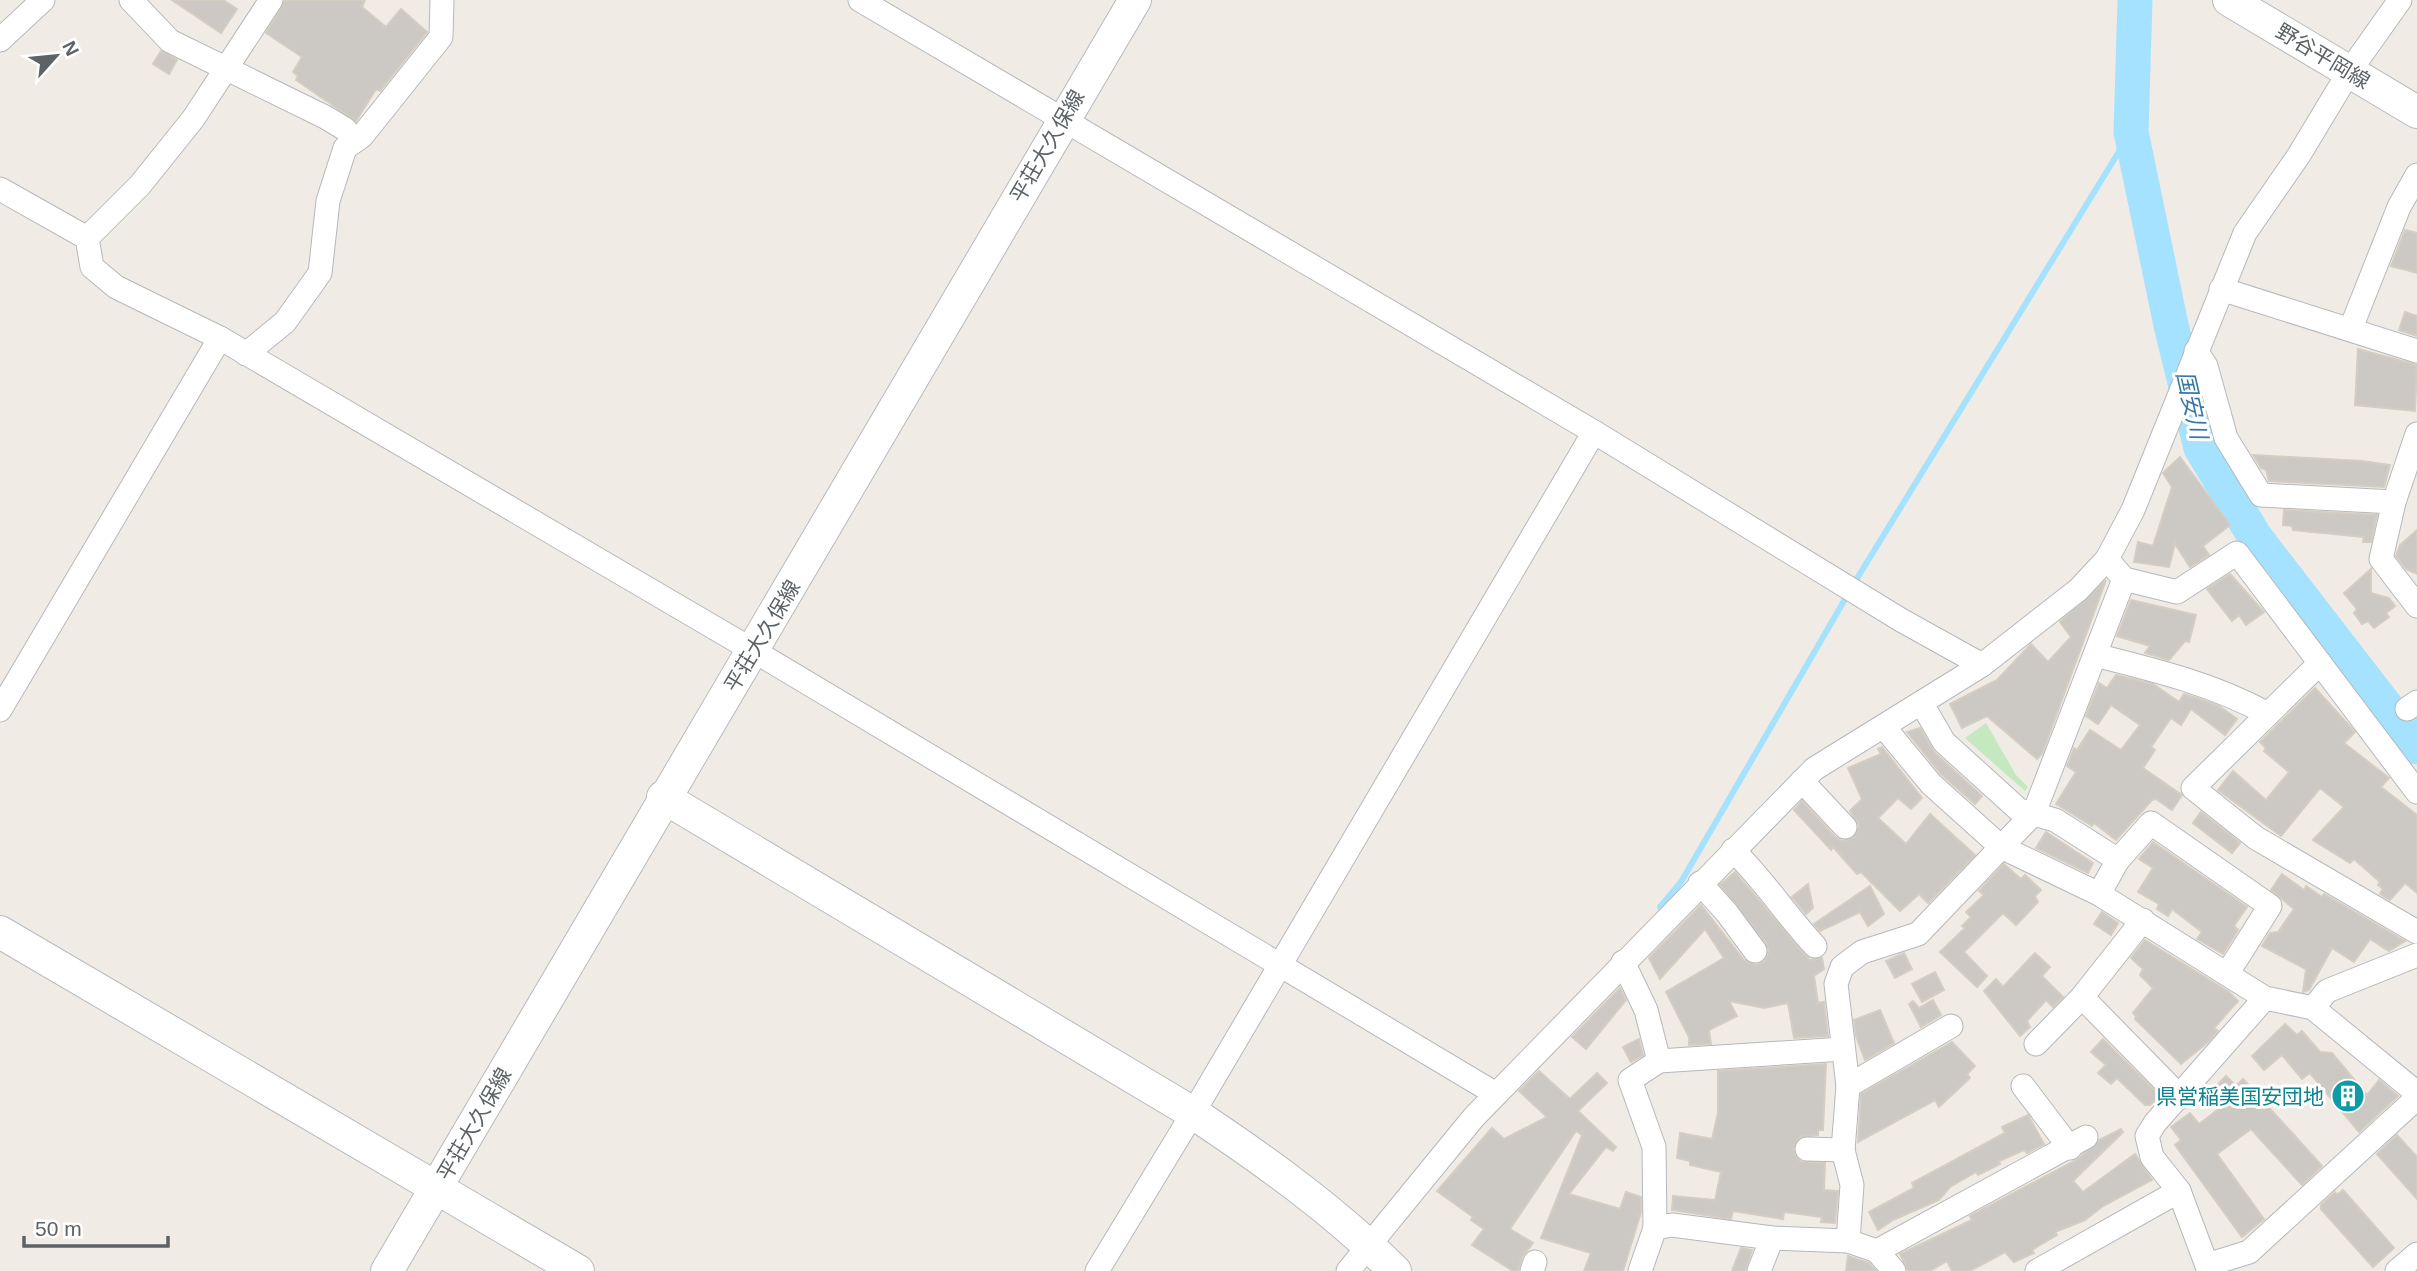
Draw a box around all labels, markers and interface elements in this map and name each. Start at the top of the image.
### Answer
street label: 野谷平岡線 [2272,19,2374,93]
north arrow [21,21,91,91]
text: N [58,38,83,59]
street label: 平荘大久保線 [1006,86,1088,206]
water label: 国安川 [2172,368,2213,444]
street label: 平荘大久保線 [720,576,804,696]
street label: 平荘大久保線 [433,1064,515,1184]
building icon: 県営稲美国安団地 [2329,1077,2367,1115]
place label: 県営稲美国安団地 [2156,1085,2324,1108]
scale bar [24,1204,168,1248]
text: 50 m [35,1217,82,1240]

